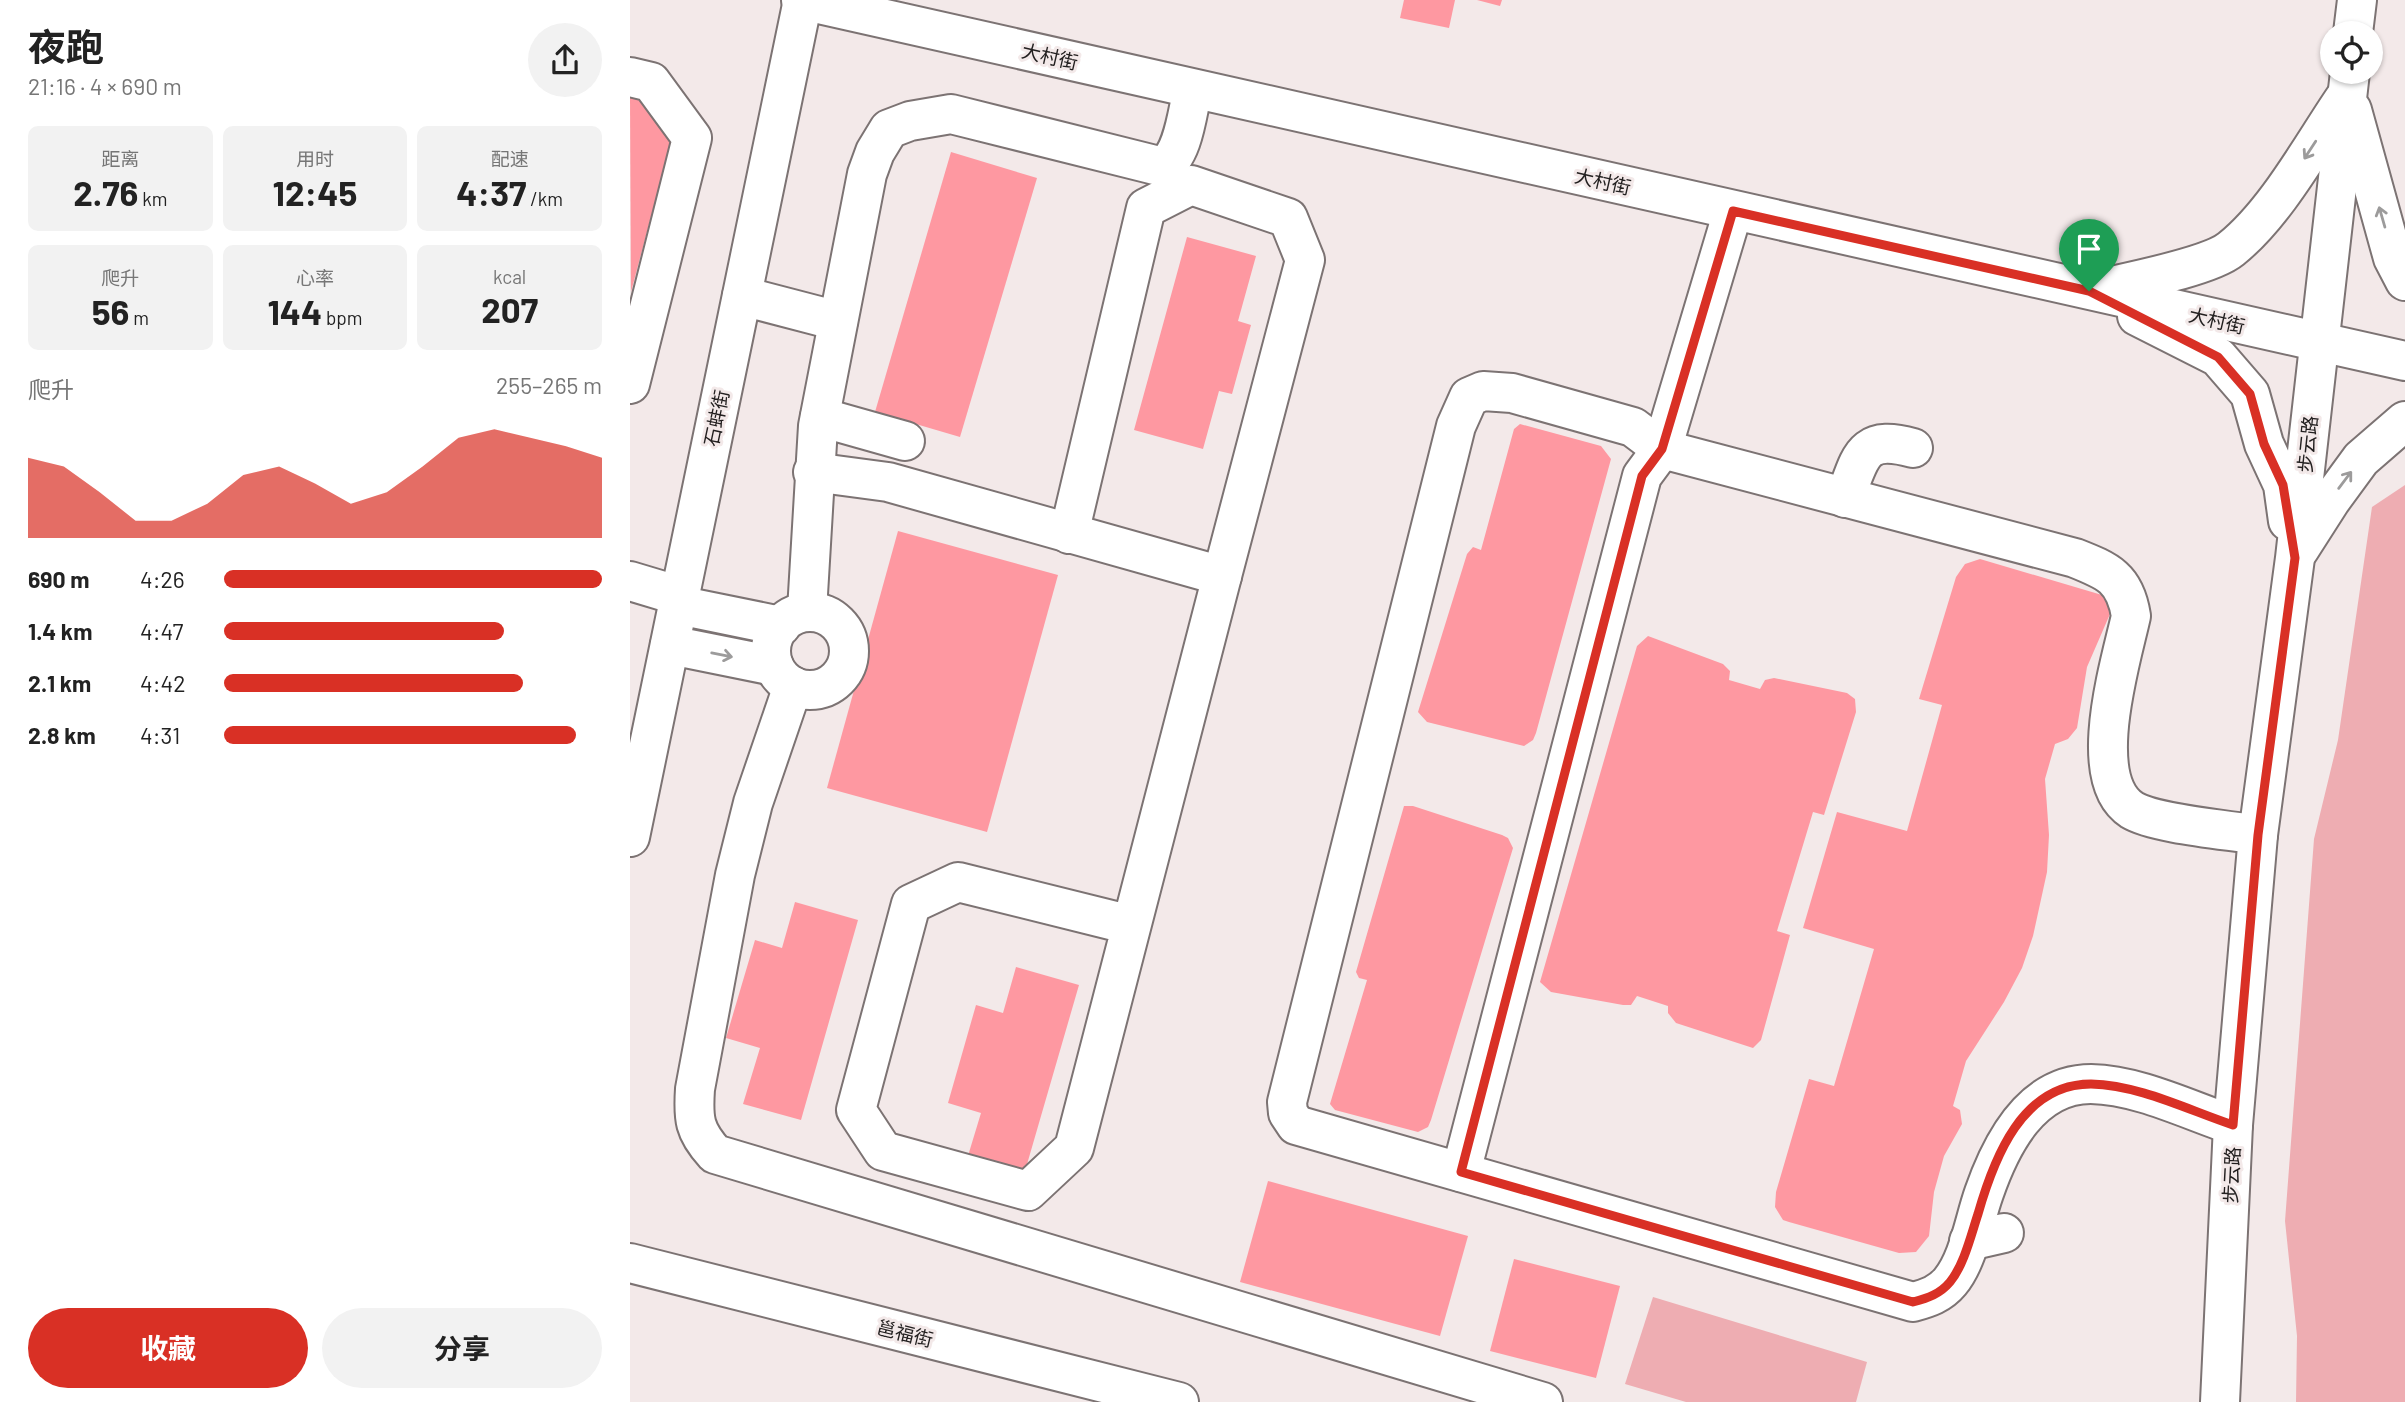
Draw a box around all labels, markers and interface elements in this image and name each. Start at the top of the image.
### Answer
map controls [2320,21,2383,84]
button: locate [2320,21,2383,84]
text: 夜跑 [28,23,104,69]
button: share [528,23,602,97]
street label: 大村街 [1020,38,1080,74]
text: 21:16 · 4 × 690 m [28,72,182,100]
one-way arrow [2303,140,2317,159]
text: 距离 [101,147,139,170]
text: 用时 [296,147,334,170]
text: 配速 [491,147,529,170]
street label: 大村街 [1573,163,1633,199]
text: 2.76 [73,171,138,213]
text: 12:45 [273,171,357,213]
text: 4:37 [456,171,526,213]
text: km [138,187,167,210]
text: /km [526,187,563,210]
one-way arrow [2375,207,2388,229]
pin [2059,219,2119,291]
icon: arrive [2070,230,2108,268]
text: kcal [493,265,526,288]
text: 爬升 [101,266,139,289]
text: 心率 [296,266,334,289]
text: 207 [481,288,538,330]
text: 56 [92,290,129,332]
text: 144 [267,290,322,332]
street label: 大村街 [2187,302,2247,338]
text: m [129,306,149,329]
text: bpm [322,306,363,329]
text: 255–265 m [496,371,602,399]
text: 爬升 [28,375,74,403]
street label: 石蚌街 [699,388,733,448]
street label: 步云路 [2293,414,2321,474]
one-way arrow [2337,471,2352,490]
text: 690 m [28,565,89,593]
text: 4:26 [140,565,185,593]
text: 1.4 km [28,617,92,645]
text: 4:47 [140,617,183,645]
one-way arrow [710,649,733,663]
text: 2.1 km [28,669,91,697]
text: 4:42 [140,669,185,697]
text: 2.8 km [28,721,96,749]
text: 4:31 [140,721,180,749]
street label: 步云路 [2218,1146,2244,1204]
button: 收藏 [28,1308,308,1388]
button: 分享 [322,1308,602,1388]
street label: 邕福街 [875,1315,935,1351]

